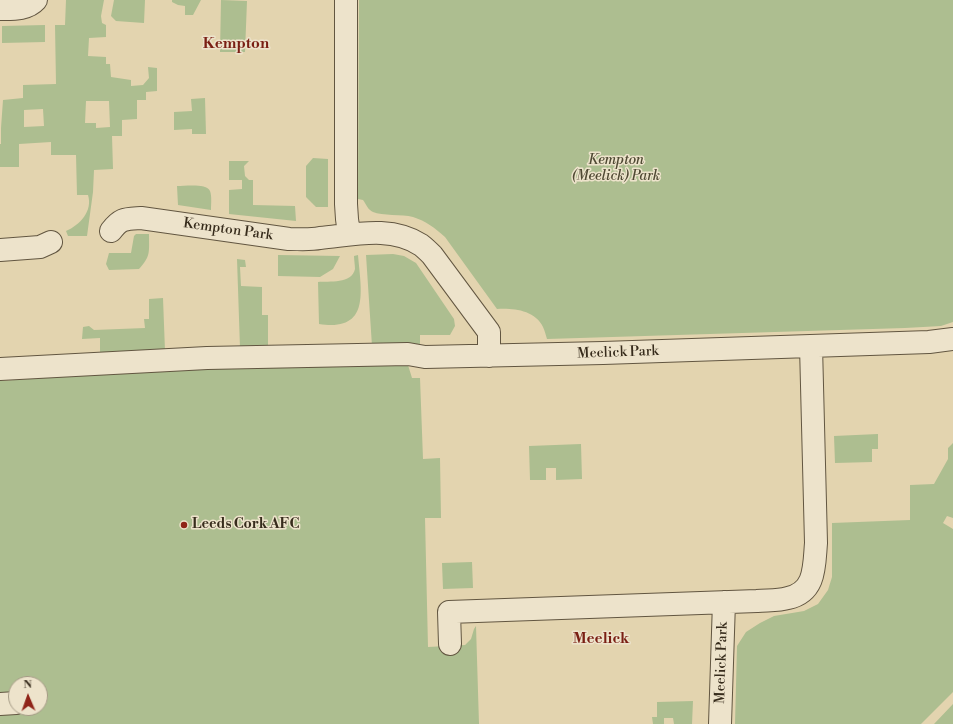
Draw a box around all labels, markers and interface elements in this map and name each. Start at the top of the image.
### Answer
district label: Kempton [203,35,269,53]
park label: Kempton (Meelick) Park [572,153,660,186]
street label: Kempton Park [182,215,274,245]
street label: Meelick Park [577,343,659,363]
place label: Leeds Cork AFC [192,517,299,533]
marker: Leeds Cork AFC [179,520,189,530]
street label: Meelick Park [712,622,732,704]
district label: Meelick [573,630,629,648]
north arrow [8,676,48,716]
text: N [23,678,32,692]

